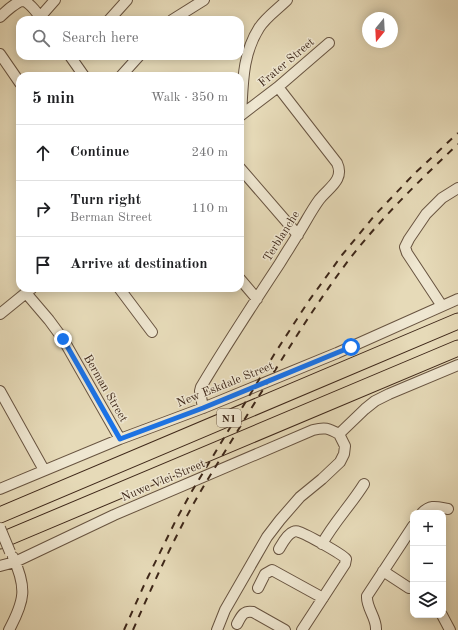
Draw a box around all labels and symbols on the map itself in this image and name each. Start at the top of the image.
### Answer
north arrow [362,12,398,48]
street label: Frater Street [256,36,317,89]
street label: Terblanche [262,209,302,264]
route end [54,330,72,348]
route start [342,338,360,356]
street label: Berman Street [81,353,129,424]
street label: New Eskdale Street [175,360,276,410]
road number: N1 [217,409,241,427]
street label: Nuwe Vlei Street [120,458,207,504]

